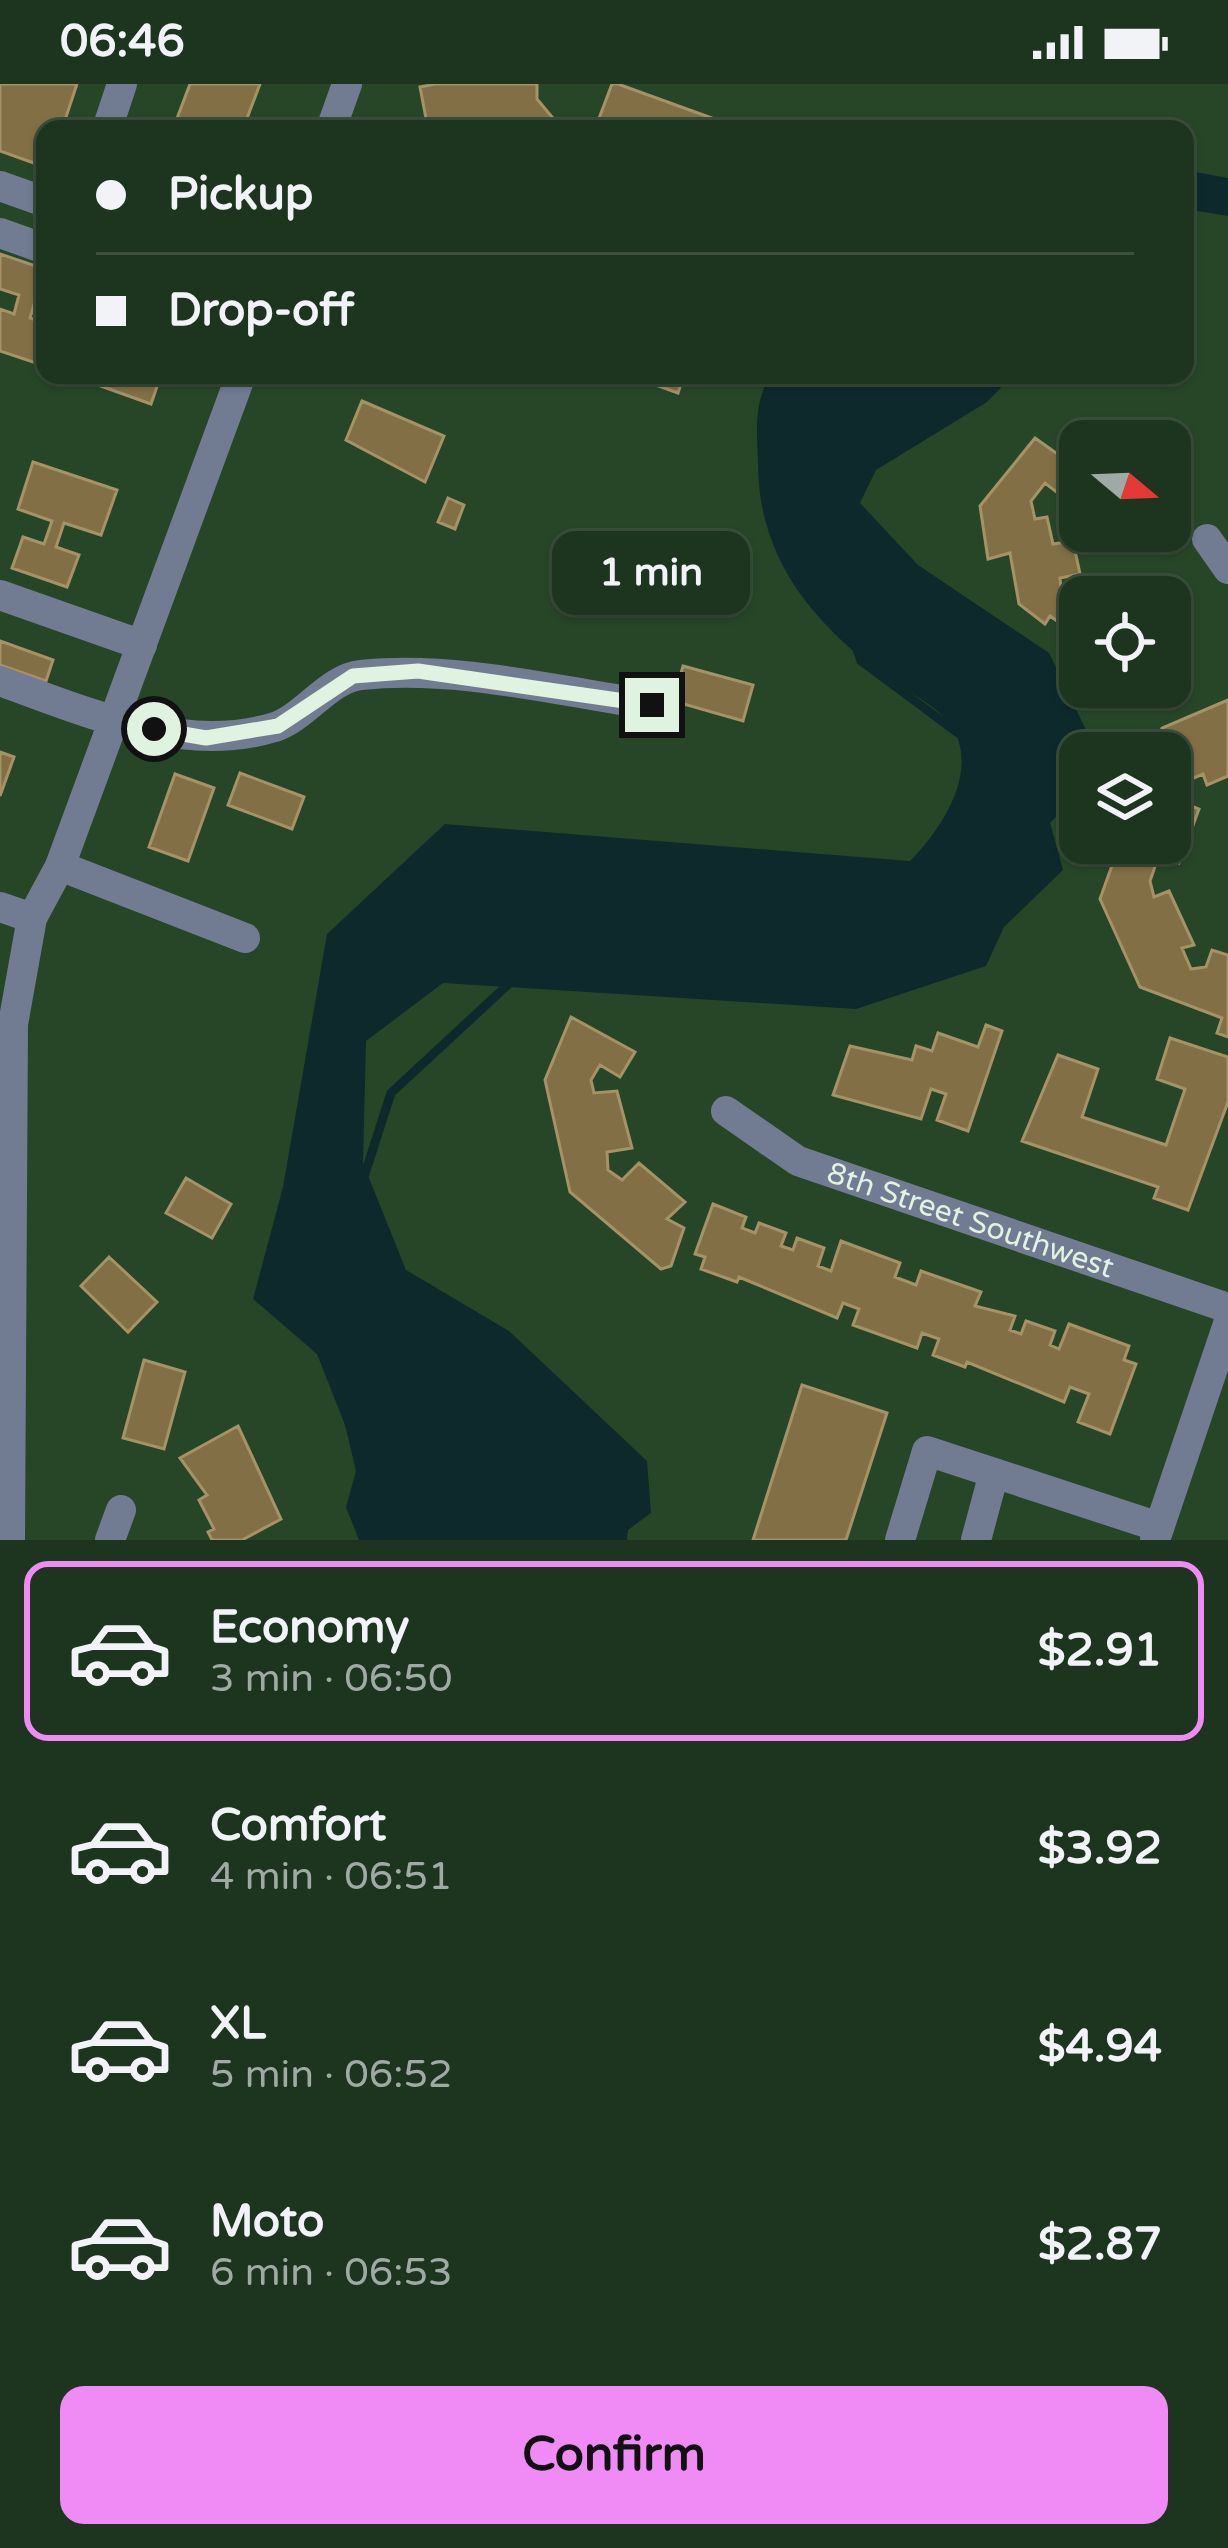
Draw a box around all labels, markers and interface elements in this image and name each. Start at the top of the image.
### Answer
text: 06:46 [60,15,185,69]
text: Pickup [168,168,313,222]
text: Drop-off [168,284,354,338]
north arrow [1059,420,1191,552]
map controls [1059,420,1191,864]
callout: 1 min [553,531,751,615]
text: 1 min [599,549,703,596]
button: locate [1059,576,1191,708]
route end [625,678,679,732]
route start [127,702,181,756]
button: layers [1059,732,1191,864]
street label: 8th Street Southwest [822,1154,1119,1286]
icon: car [66,1597,174,1705]
text: Economy [210,1601,409,1655]
text: $2.91 [1038,1624,1162,1678]
text: 3 min · 06:50 [210,1655,452,1702]
icon: car [66,1795,174,1903]
text: Comfort [210,1799,386,1853]
text: $3.92 [1038,1822,1162,1876]
text: 4 min · 06:51 [210,1853,452,1900]
icon: car [66,1993,174,2101]
text: XL [210,1997,266,2051]
text: $4.94 [1038,2020,1162,2074]
text: 5 min · 06:52 [210,2051,452,2098]
icon: car [66,2191,174,2299]
text: Moto [210,2195,324,2249]
text: $2.87 [1038,2218,1162,2272]
text: 6 min · 06:53 [210,2249,452,2296]
button: Confirm [60,2386,1168,2524]

